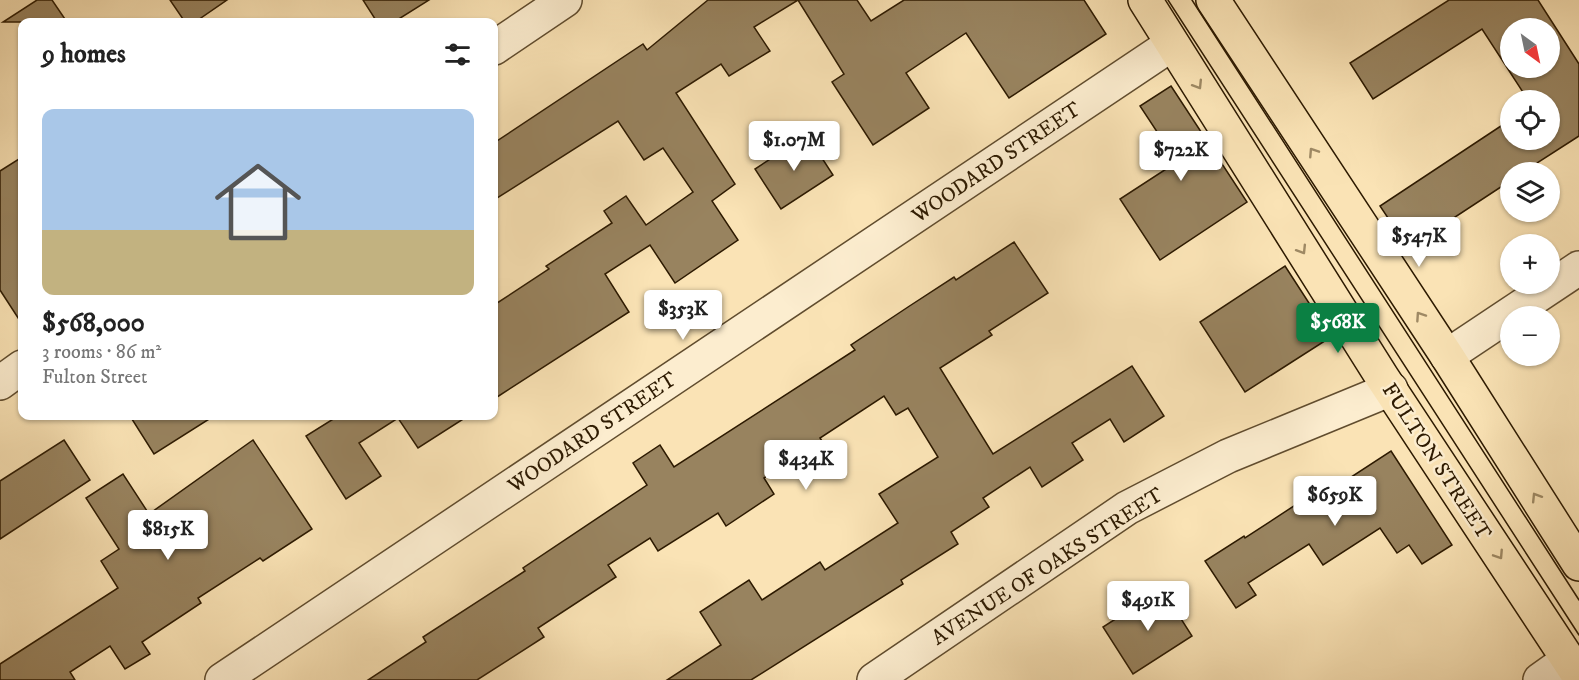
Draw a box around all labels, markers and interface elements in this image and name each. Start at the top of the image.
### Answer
north arrow [1500,18,1560,78]
map controls [1500,18,1560,366]
text: 9 homes [42,38,126,71]
icon: filters [441,38,474,71]
one-way arrow [1191,79,1203,89]
button: locate [1500,90,1560,150]
street label: WOODARD STREET [906,97,1086,230]
pin: $1.07M [745,121,843,172]
text: $1.07M [763,128,825,153]
pin: $722K [1139,131,1223,182]
text: $722K [1153,138,1209,163]
icon: home [204,148,312,256]
one-way arrow [1309,148,1320,159]
button: layers [1500,162,1560,222]
pin: $547K [1377,217,1461,268]
text: $547K [1391,224,1447,249]
button: + [1500,234,1560,294]
one-way arrow [1295,244,1307,254]
pin: $353K [641,290,725,341]
text: $353K [658,297,708,322]
pin: $568K [1296,303,1380,354]
button: − [1500,306,1560,366]
text: $568,000 [42,307,145,340]
text: $568K [1310,310,1366,335]
one-way arrow [1416,311,1427,322]
text: 3 rooms · 86 m² [42,340,161,365]
text: Fulton Street [42,365,147,390]
street label: WOODARD STREET [502,367,682,500]
street label: FULTON STREET [1376,378,1497,545]
pin: $434K [764,440,848,491]
text: $434K [778,447,834,472]
pin: $659K [1293,476,1377,527]
street label: AVENUE OF OAKS STREET [927,482,1168,651]
text: $659K [1307,483,1363,508]
one-way arrow [1532,493,1544,503]
pin: $815K [126,510,210,561]
text: $815K [142,517,194,542]
one-way arrow [1492,549,1504,559]
pin: $491K [1106,581,1190,632]
text: $491K [1121,588,1175,613]

